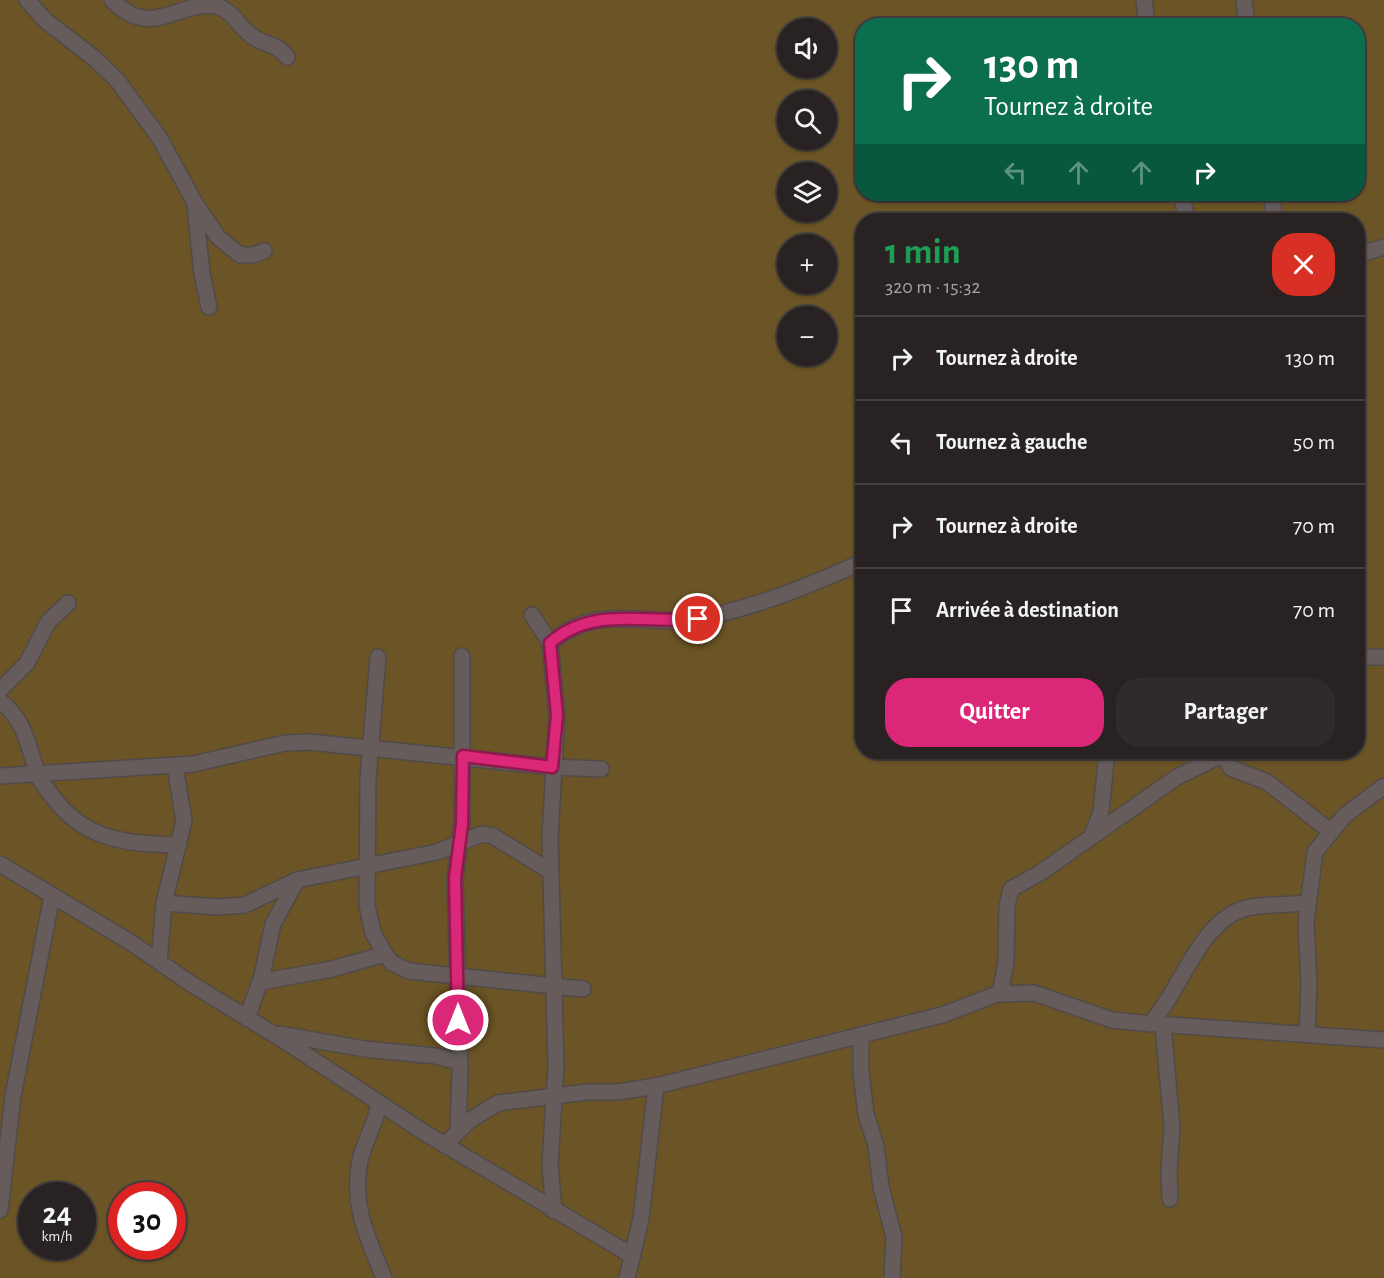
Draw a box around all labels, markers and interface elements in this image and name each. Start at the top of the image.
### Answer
map controls [777,18,837,366]
button: sound [777,18,837,78]
icon: right [885,42,963,120]
text: 130 m [984,44,1079,86]
button: search [777,90,837,150]
text: Tournez à droite [984,93,1153,120]
icon: left [999,156,1032,189]
icon: ahead [1062,156,1095,189]
icon: ahead [1125,156,1158,189]
icon: right [1188,156,1221,189]
button: layers [777,162,837,222]
button: close [1272,233,1335,296]
button: + [777,234,837,294]
text: 1 min [885,234,961,270]
text: 320 m · 15:32 [885,277,981,297]
button: − [777,306,837,366]
icon: right [885,342,918,375]
text: Tournez à droite [936,347,1078,369]
text: 130 m [1286,347,1335,369]
icon: left [885,426,918,459]
text: Tournez à gauche [936,431,1087,453]
text: 50 m [1293,431,1335,453]
icon: right [885,510,918,543]
text: Tournez à droite [936,515,1078,537]
text: 70 m [1293,515,1335,537]
pin [672,593,723,644]
icon: arrive [885,594,918,627]
text: Arrivée à destination [936,599,1119,621]
text: 70 m [1293,599,1335,621]
icon: arrive [681,602,714,635]
button: Quitter [885,678,1104,747]
button: Partager [1116,678,1335,747]
position arrow [426,988,490,1052]
speed limit sign: 30 [108,1182,186,1260]
text: 24 [42,1199,72,1229]
text: km/h [42,1229,72,1244]

